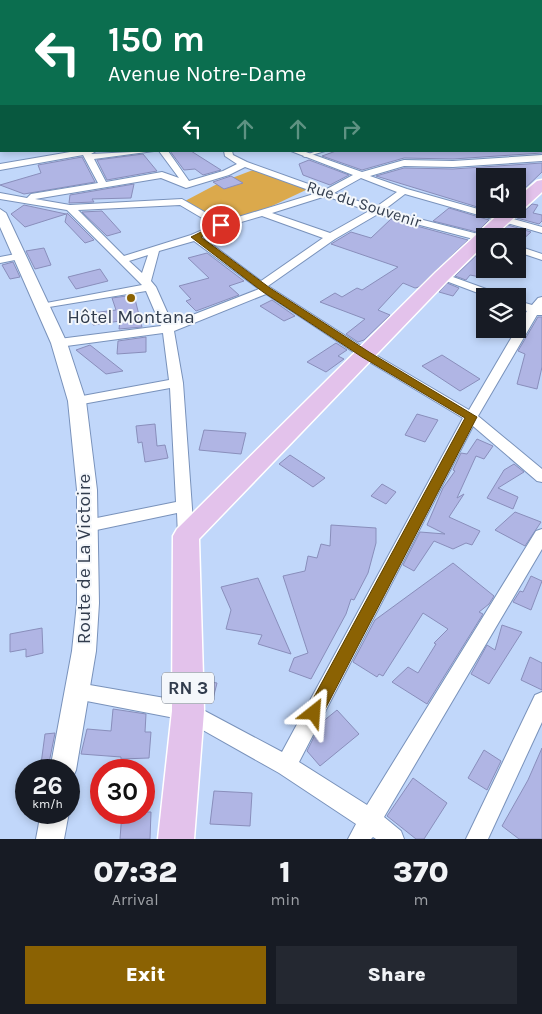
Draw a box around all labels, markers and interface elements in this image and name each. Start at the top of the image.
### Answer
text: 150 m [108,19,205,60]
icon: left [25,20,90,85]
text: Avenue Notre-Dame [108,61,306,87]
icon: left [178,115,206,143]
icon: ahead [231,115,259,143]
icon: ahead [284,115,312,143]
icon: right [337,115,365,143]
map controls [476,168,526,338]
button: sound [476,168,526,218]
street label: Rue du Souvenir [304,177,424,231]
pin [200,204,242,246]
icon: arrive [207,211,235,239]
button: search [476,228,526,278]
button: layers [476,288,526,338]
marker: Hôtel Montana [125,292,137,304]
place label: Hôtel Montana [67,306,195,328]
street label: Route de La Victoire [73,474,95,644]
road number: RN 3 [162,672,214,704]
position arrow [287,686,339,738]
speed limit sign: 30 [90,759,155,824]
text: 26 [32,771,63,800]
text: km/h [32,797,63,811]
text: 07:32 [93,854,177,890]
text: 1 [279,854,291,890]
text: 370 [393,854,449,890]
text: Arrival [112,890,159,909]
text: min [270,890,300,909]
text: m [413,890,428,909]
button: Exit [25,946,266,1004]
button: Share [276,946,517,1004]

